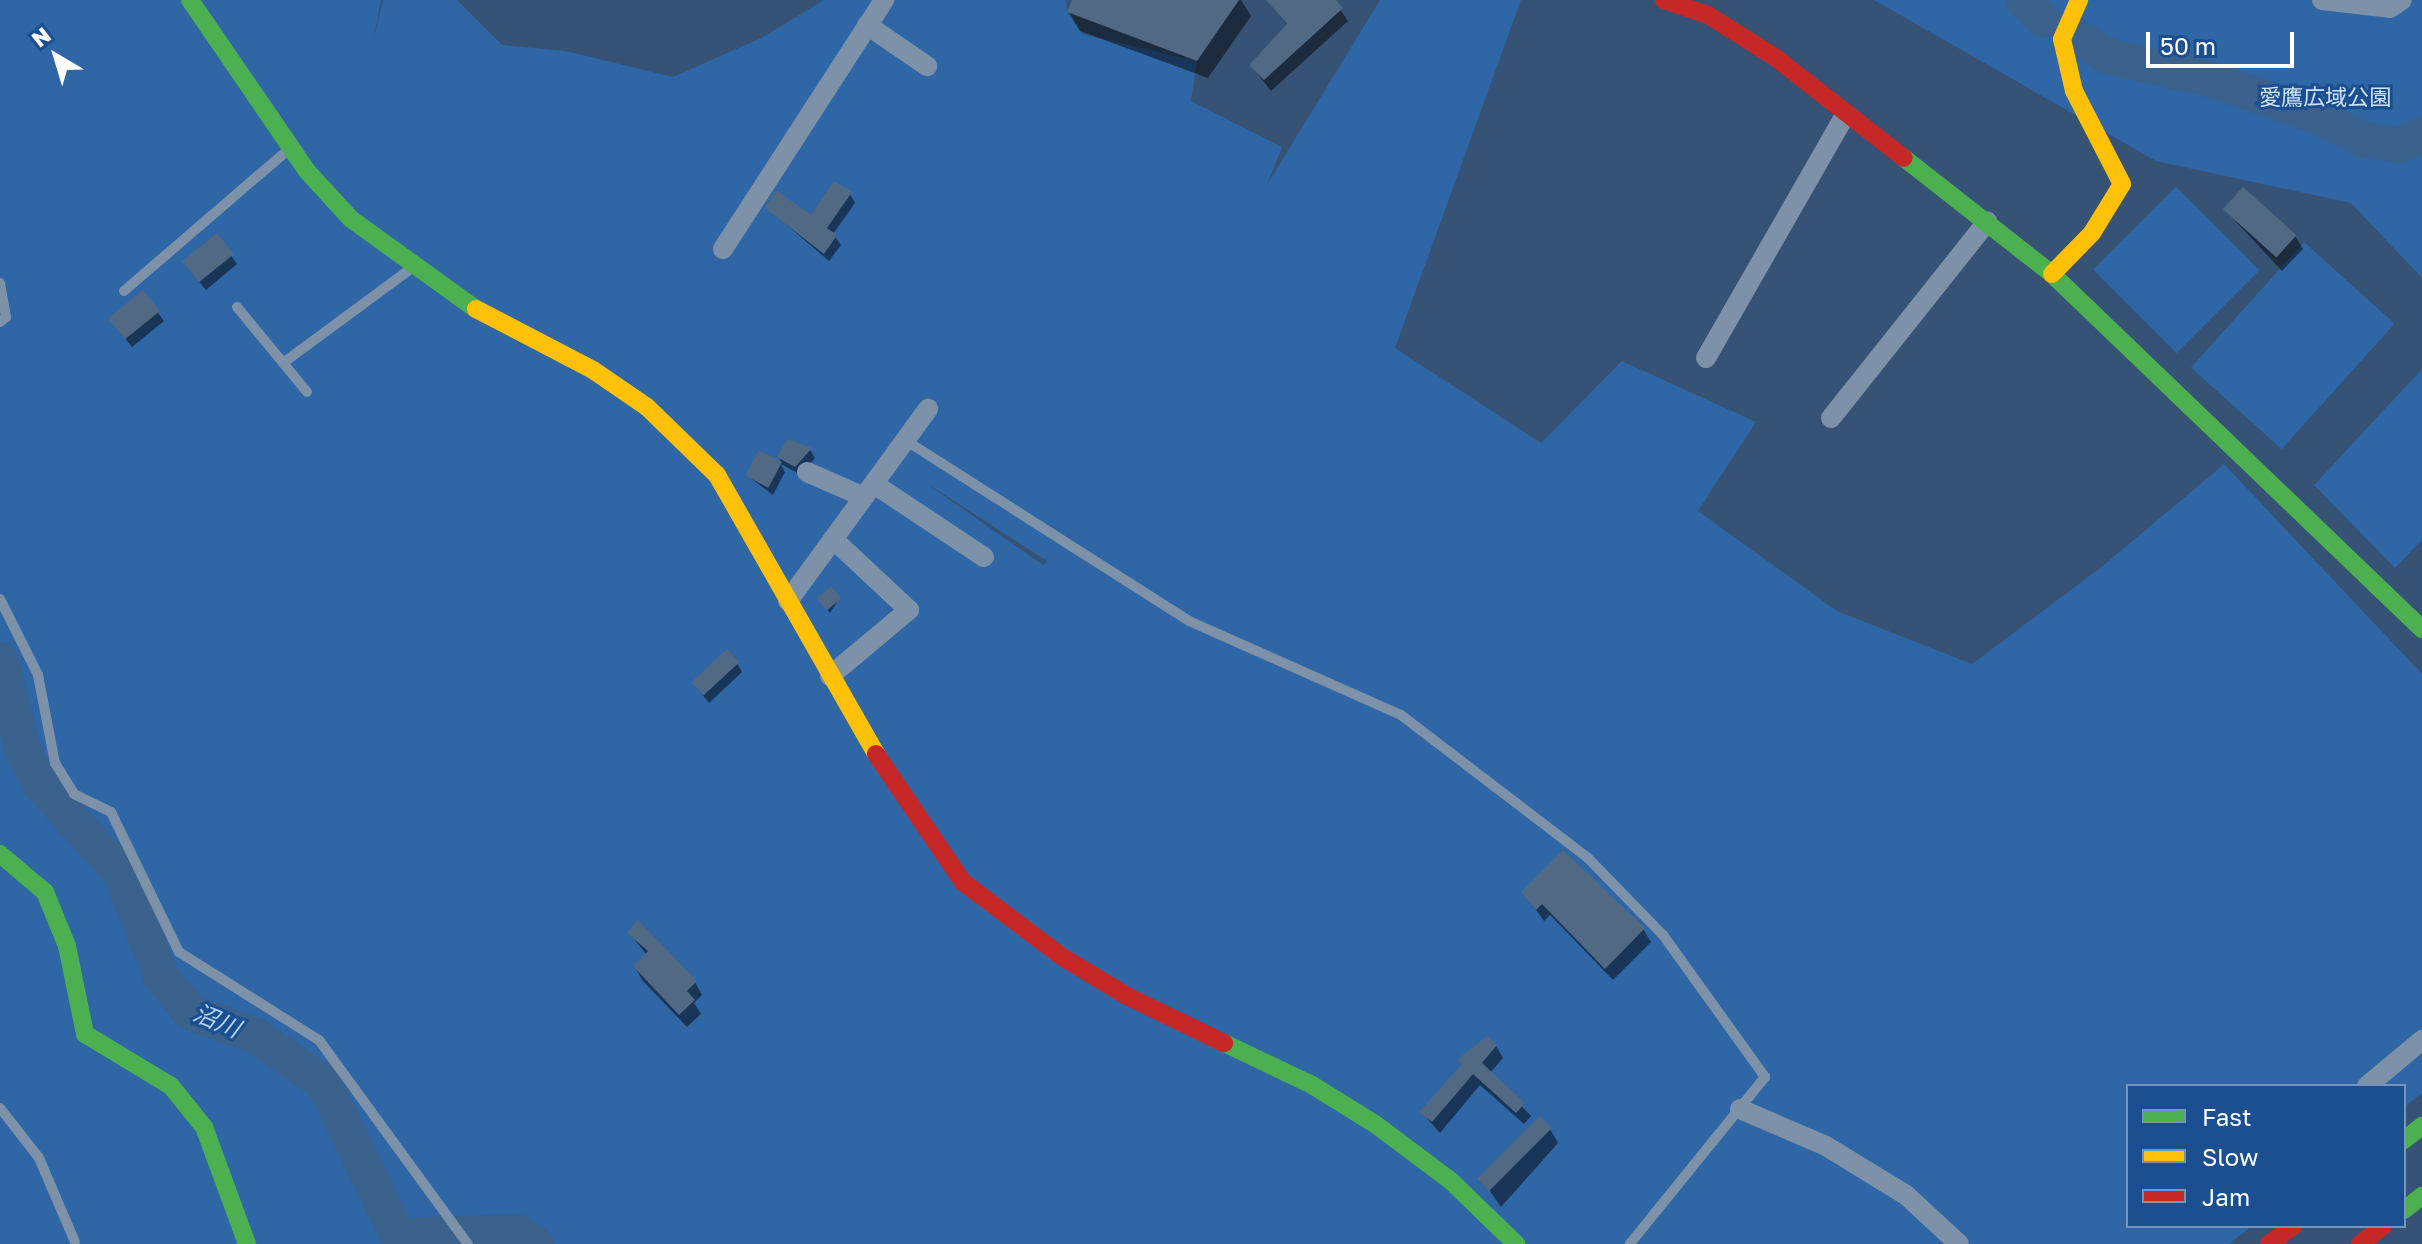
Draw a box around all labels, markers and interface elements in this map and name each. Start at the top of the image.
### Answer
north arrow [16,16,96,96]
scale bar [2150,16,2298,66]
text: N [26,21,56,52]
text: 50 m [2160,31,2216,60]
park label: 愛鷹広域公園 [2259,84,2391,110]
water label: 沼川 [189,997,245,1043]
legend [2126,1084,2406,1228]
text: Fast [2202,1102,2252,1131]
text: Slow [2202,1142,2258,1171]
text: Jam [2202,1182,2250,1211]

